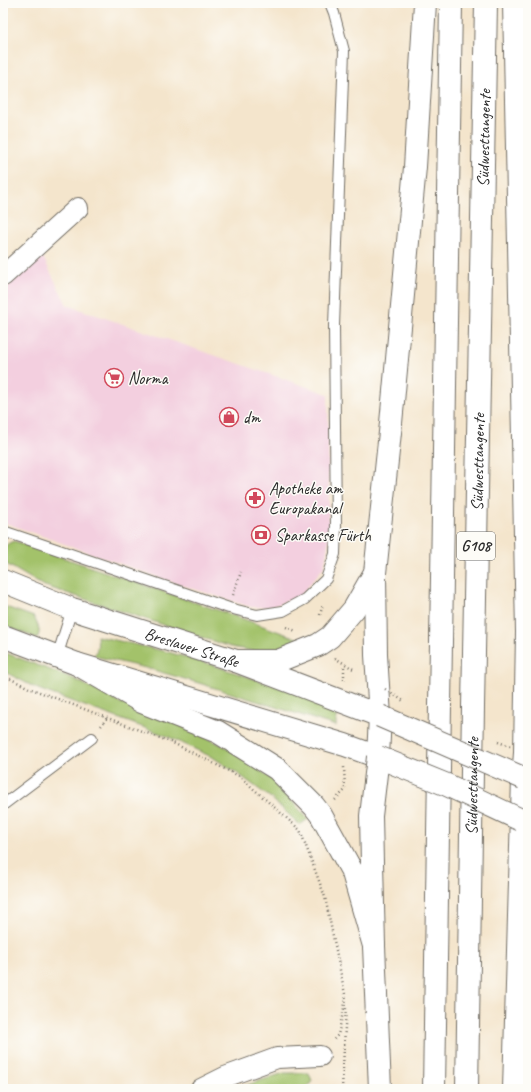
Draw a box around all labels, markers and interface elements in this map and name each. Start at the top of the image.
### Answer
street label: Südwesttangente [472,88,495,187]
supermarket icon: Norma [103,367,125,389]
place label: Norma [128,368,169,389]
shop icon: dm [218,406,240,428]
place label: dm [243,407,262,428]
street label: Südwesttangente [466,412,489,511]
place label: Apotheke am Europakanal [269,478,344,519]
pharmacy icon: Apotheke am Europakanal [244,487,266,509]
bank icon: Sparkasse Fürth [250,524,272,546]
place label: Sparkasse Fürth [275,525,371,546]
road number: G108 [457,532,495,560]
street label: Breslauer Straße [142,622,243,672]
street label: Südwesttangente [460,736,483,835]

